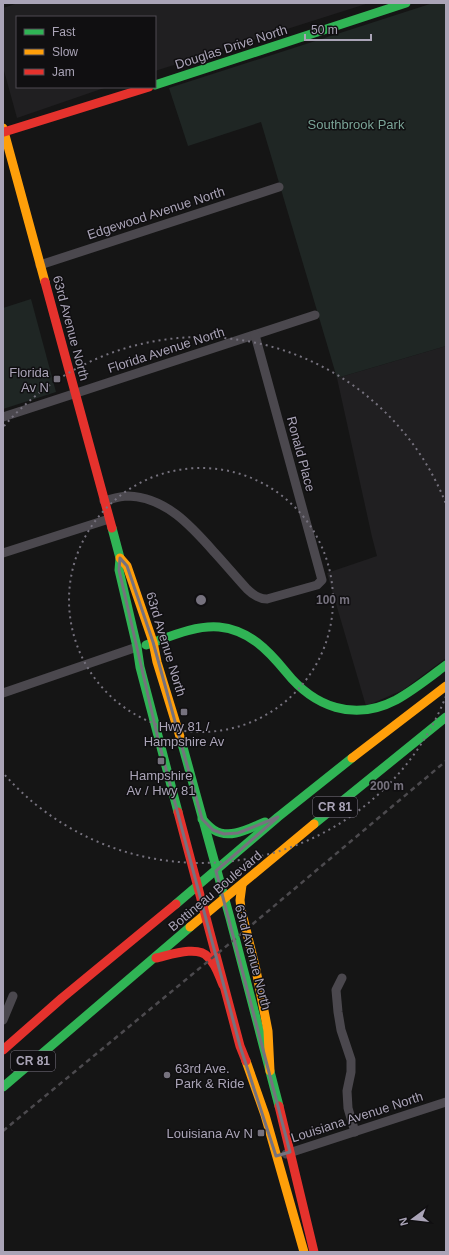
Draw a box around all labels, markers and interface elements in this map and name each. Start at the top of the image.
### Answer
legend [16,16,156,88]
scale bar [305,16,371,42]
street label: Douglas Drive North [173,22,289,72]
text: 50 m [311,23,338,37]
text: Fast [52,25,76,39]
text: Slow [52,45,78,59]
text: Jam [52,65,75,79]
park label: Southbrook Park [308,117,405,132]
street label: Edgewood Avenue North [85,184,227,242]
street label: 63rd Avenue North [50,274,92,382]
street label: Florida Avenue North [106,324,226,376]
place label: Florida Av N [9,365,50,395]
marker: Florida Av N [52,374,62,384]
street label: Ronald Place [284,415,318,493]
street label: 63rd Avenue North [143,590,189,698]
centre of rings [194,593,208,607]
text: 100 m [316,593,350,607]
marker: Hwy 81 / Hampshire Av [179,707,189,717]
place label: Hwy 81 / Hampshire Av [144,719,225,749]
marker: Hampshire Av / Hwy 81 [156,756,166,766]
place label: Hampshire Av / Hwy 81 [126,768,196,798]
text: 200 m [370,779,404,793]
road number: CR 81 [313,797,357,817]
street label: Bottineau Boulevard [165,848,265,934]
street label: 63rd Avenue North [232,903,274,1011]
road number: CR 81 [11,1051,55,1071]
place label: 63rd Ave. Park & Ride [175,1061,244,1091]
marker: 63rd Ave. Park & Ride [162,1070,172,1080]
street label: Louisiana Avenue North [289,1089,425,1145]
place label: Louisiana Av N [167,1126,253,1141]
marker: Louisiana Av N [256,1128,266,1138]
north arrow [393,1199,433,1239]
text: N [397,1216,410,1227]

